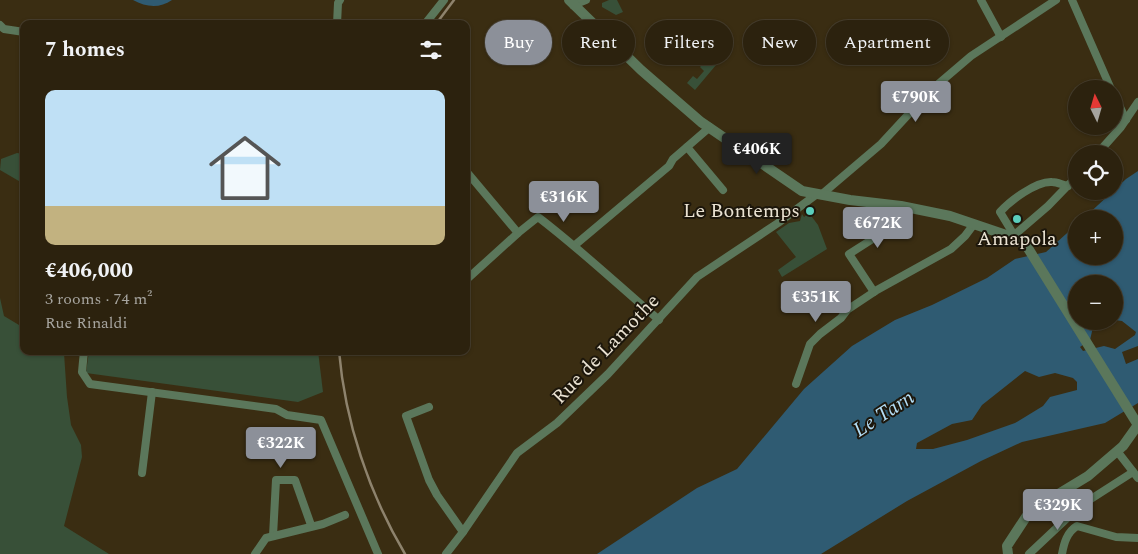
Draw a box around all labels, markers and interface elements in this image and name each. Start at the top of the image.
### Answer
chip: Buy [485,20,552,65]
chip: Rent [562,20,635,65]
chip: Filters [645,20,733,65]
chip: New [743,20,816,65]
chip: Apartment [826,20,949,65]
text: 7 homes [45,34,125,66]
icon: filters [417,36,445,64]
pin: €790K [881,80,951,123]
north arrow [1068,80,1122,135]
map controls [1068,80,1123,330]
text: €790K [892,85,940,109]
icon: home [200,123,290,213]
pin: €406K [722,132,792,175]
text: €406K [733,137,781,161]
button: locate [1068,145,1123,200]
pin: €316K [529,180,599,223]
text: €316K [540,185,588,209]
place label: Le Bontemps [683,196,800,226]
marker: Le Bontemps [804,205,816,217]
pin: €672K [843,206,913,249]
button: + [1068,210,1123,265]
text: €672K [854,211,902,235]
marker: Amapola [1011,213,1023,225]
place label: Amapola [977,224,1057,254]
text: €406,000 [45,255,133,287]
button: − [1068,275,1123,330]
pin: €351K [781,280,851,323]
text: €351K [792,285,840,309]
text: 3 rooms · 74 m² [45,287,152,311]
street label: Rue de Lamothe [545,287,667,411]
text: Rue Rinaldi [45,311,128,335]
water label: Le Tarn [847,382,921,446]
pin: €322K [246,426,316,469]
text: €322K [257,431,305,455]
pin: €329K [1023,488,1093,531]
text: €329K [1034,493,1082,517]

